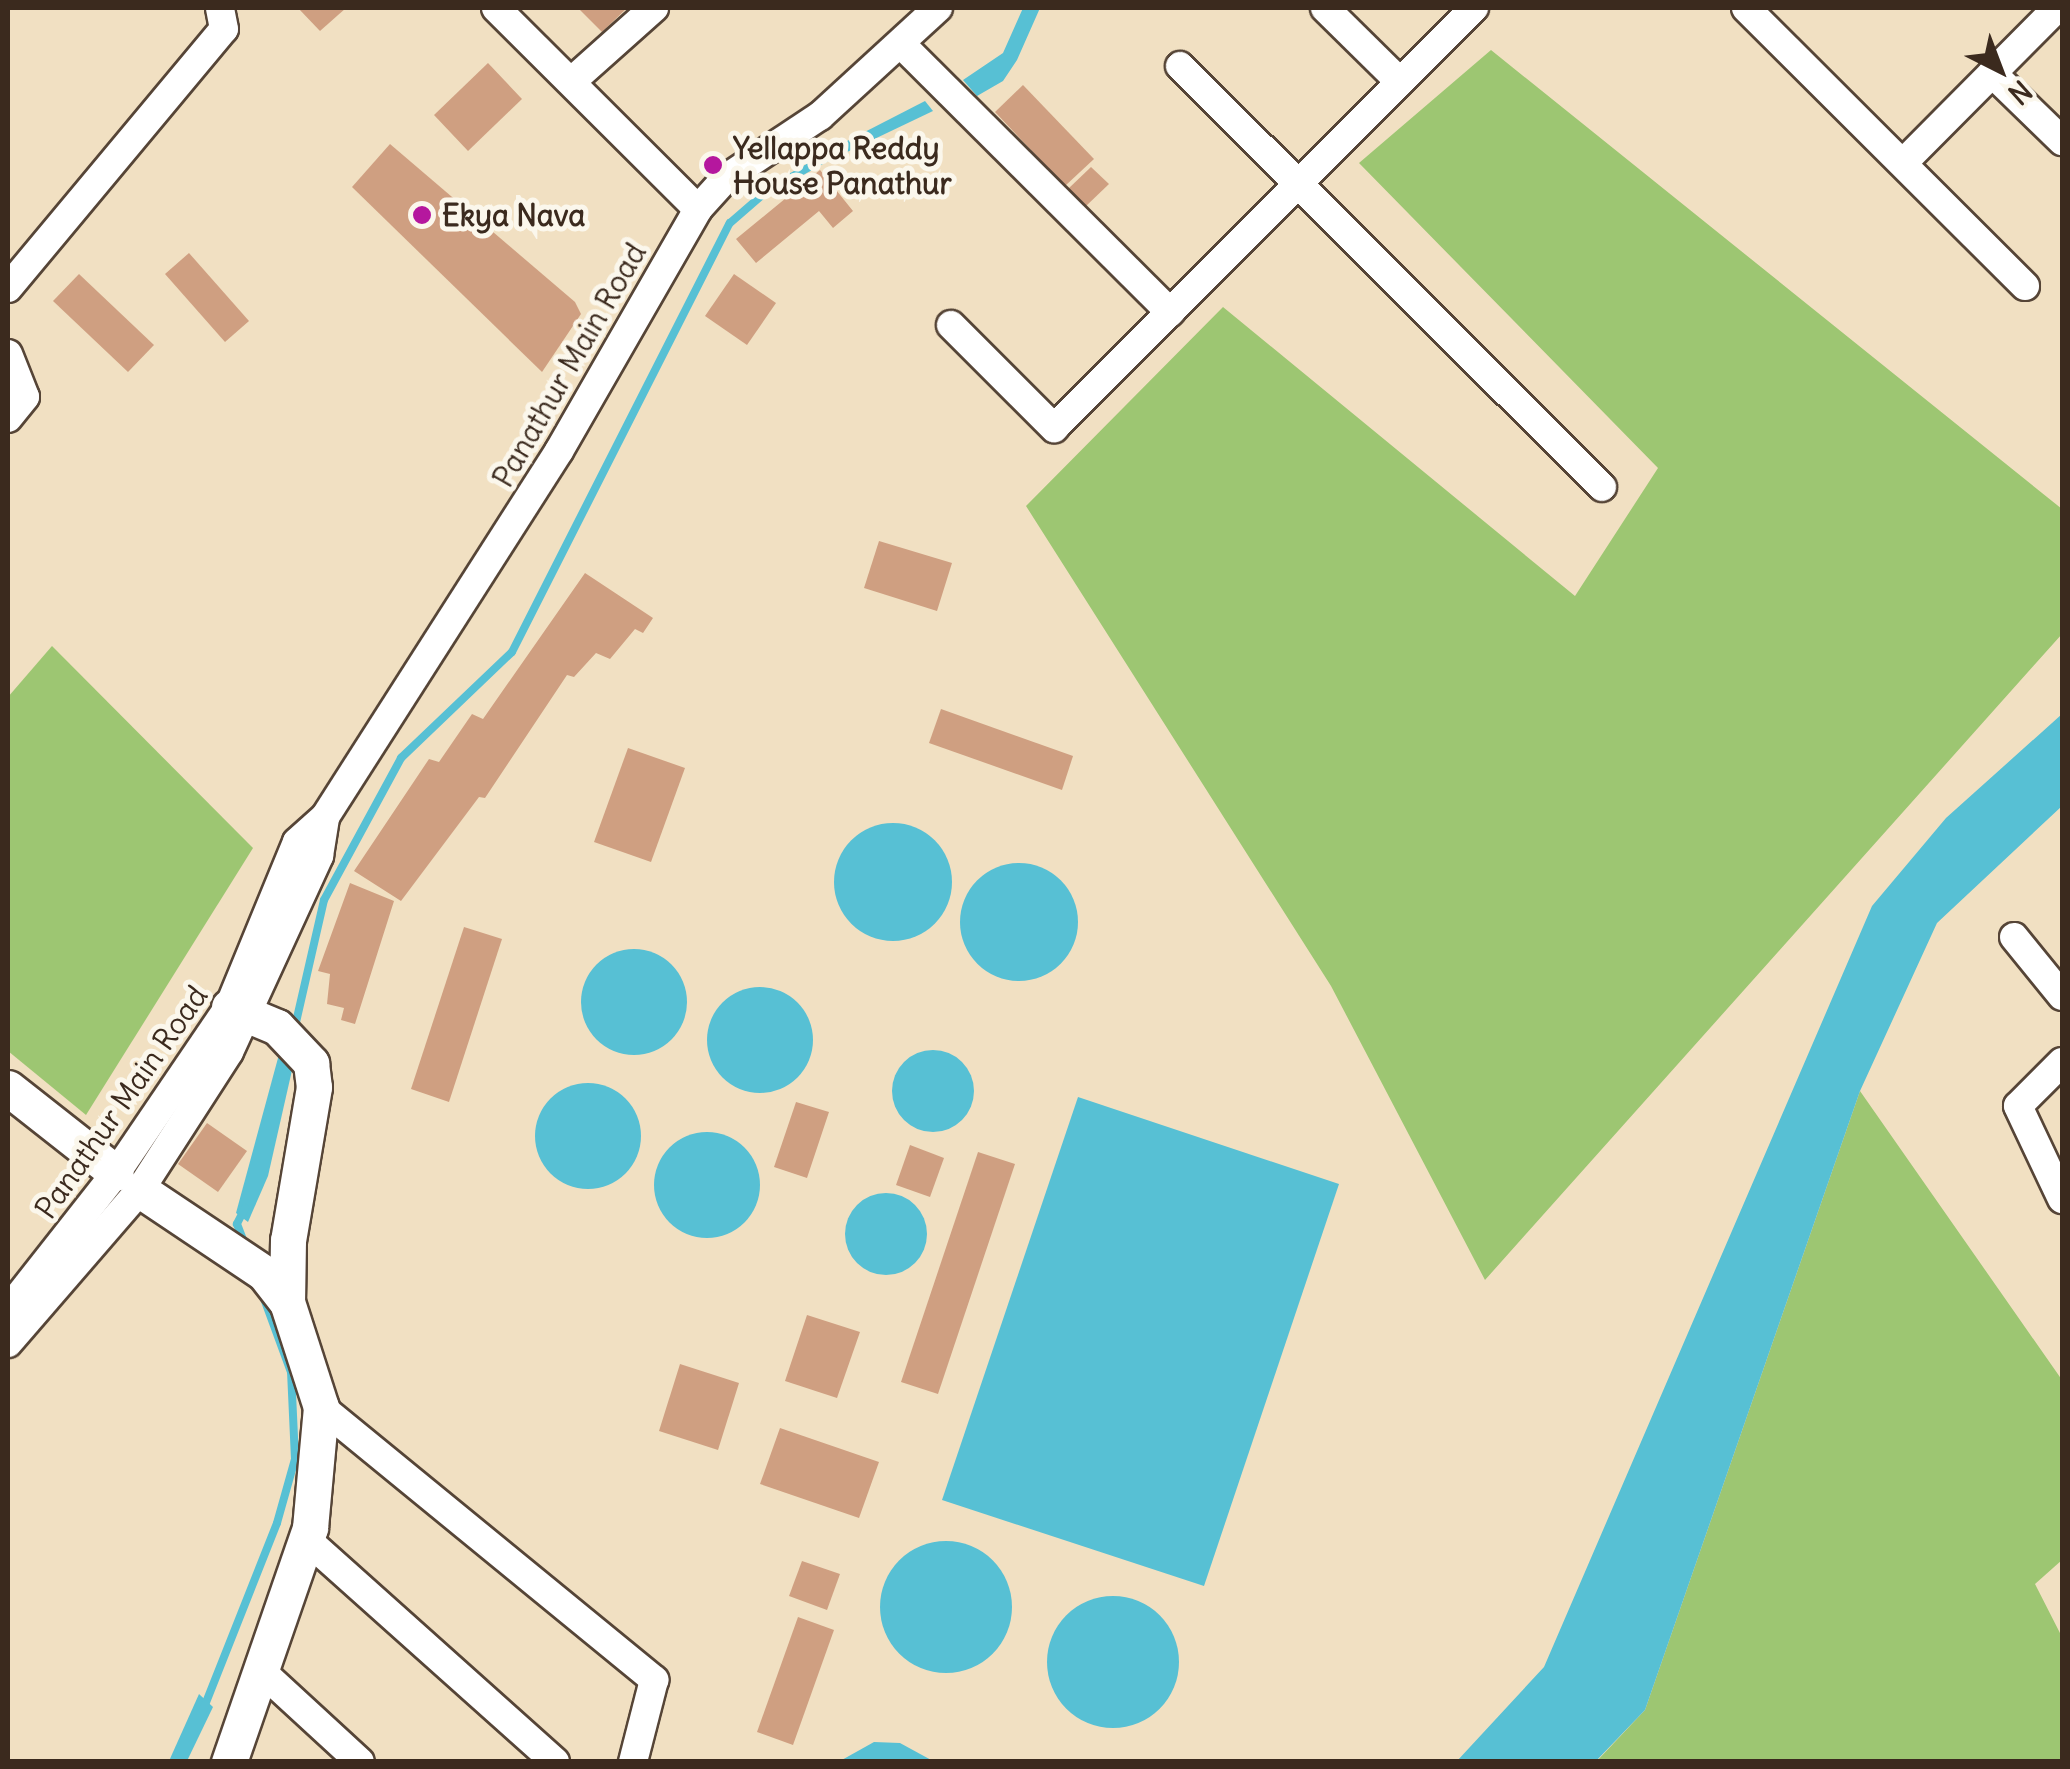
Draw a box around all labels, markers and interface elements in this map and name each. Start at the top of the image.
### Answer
north arrow [1950,20,2050,120]
text: N [2001,72,2039,112]
place label: Yellappa Reddy House Panathur [733,130,952,200]
marker: Yellappa Reddy House Panathur [702,154,724,176]
place label: Ekya Nava [442,197,585,233]
marker: Ekya Nava [411,204,433,226]
street label: Panathur Main Road [484,237,654,493]
street label: Panathur Main Road [27,979,215,1225]

